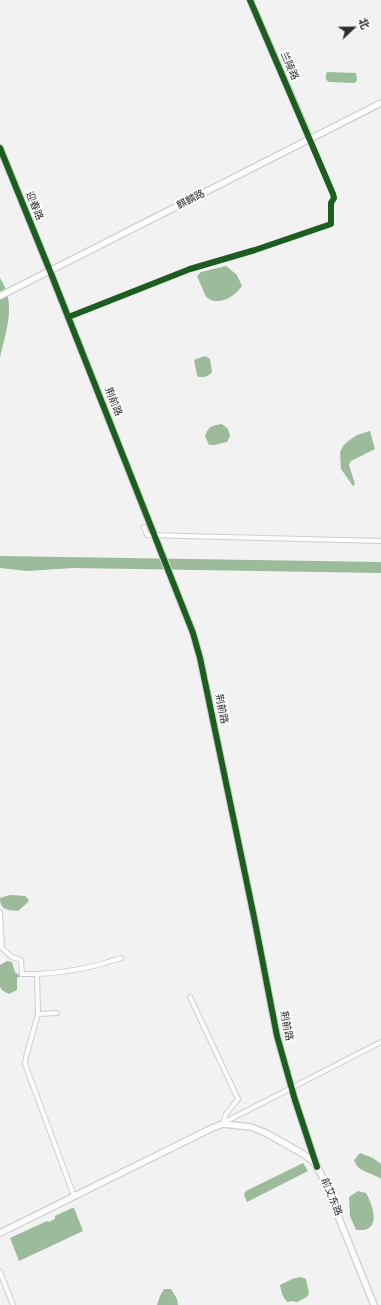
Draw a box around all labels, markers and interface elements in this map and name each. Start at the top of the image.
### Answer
north arrow [333,8,373,48]
text: 北 [355,15,374,32]
street label: 兰陵路 [278,50,300,82]
street label: 麒麟路 [175,188,207,212]
street label: 迎春路 [23,190,45,222]
street label: 荆前路 [102,386,124,418]
street label: 荆前路 [212,693,230,725]
street label: 荆前路 [277,1010,295,1042]
street label: 前艾东路 [318,1176,344,1218]

